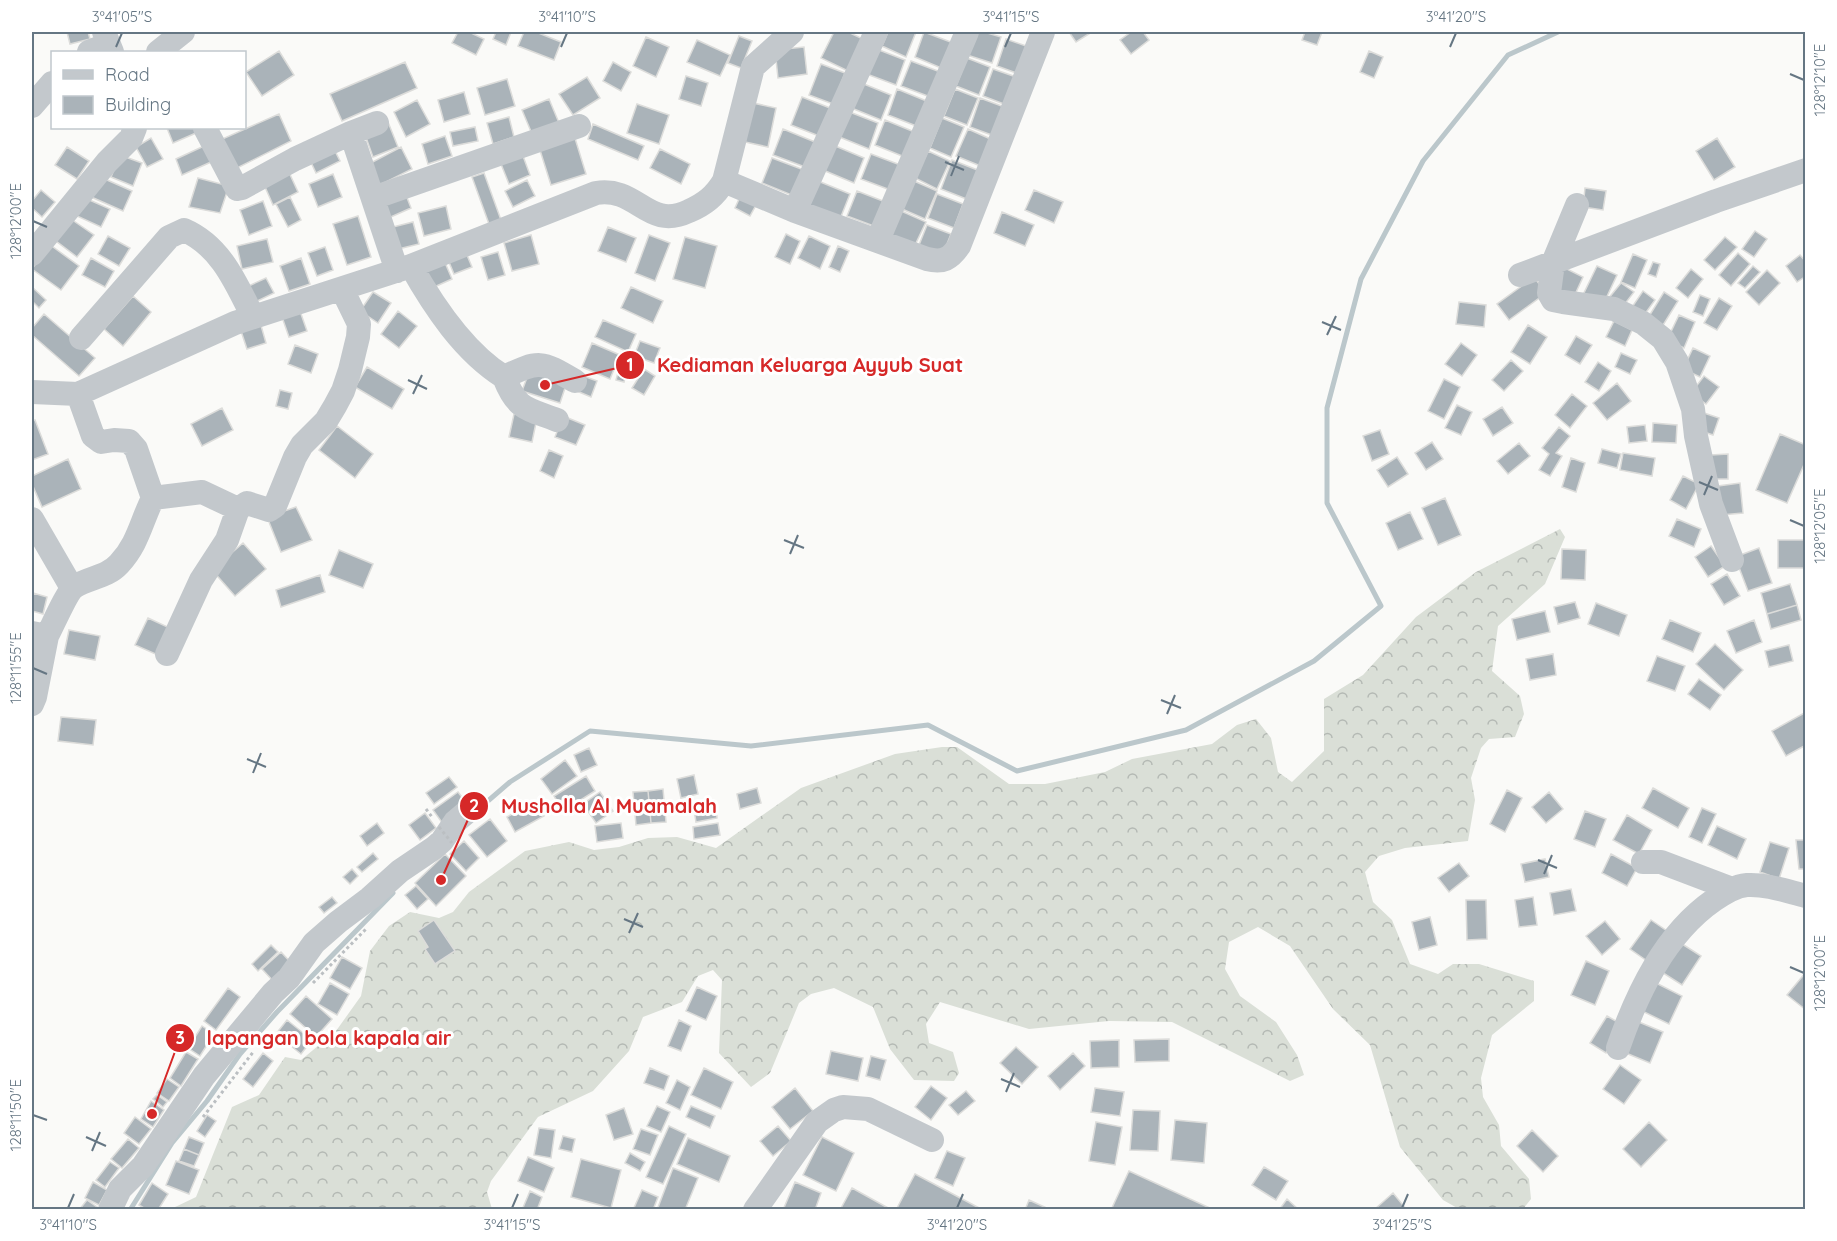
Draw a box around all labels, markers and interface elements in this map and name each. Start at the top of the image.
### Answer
text: 3°41'05"S [92,7,152,26]
text: 3°41'10"S [538,7,596,26]
text: 3°41'15"S [983,7,1039,26]
text: 3°41'20"S [1426,7,1486,26]
text: 128°12'10"E [1810,44,1829,116]
legend [51,51,246,129]
text: Road [105,63,150,86]
text: Building [105,93,171,116]
text: 128°12'00"E [6,183,25,259]
callout: Kediaman Keluarga Ayyub Suat [615,346,975,384]
text: Kediaman Keluarga Ayyub Suat [657,352,963,377]
text: 1 [626,353,634,376]
text: 128°12'05"E [1810,488,1829,564]
text: 128°11'55"E [6,632,25,704]
callout: Musholla Al Muamalah [459,787,729,825]
text: Musholla Al Muamalah [501,793,717,818]
text: 2 [469,794,479,817]
text: 128°12'00"E [1810,935,1829,1011]
callout: lapangan bola kapala air [165,1019,463,1057]
text: lapangan bola kapala air [207,1025,452,1050]
text: 3 [175,1026,185,1049]
text: 128°11'50"E [6,1079,25,1151]
text: 3°41'10"S [39,1215,97,1234]
text: 3°41'15"S [484,1215,540,1234]
text: 3°41'20"S [927,1215,987,1234]
text: 3°41'25"S [1372,1215,1432,1234]

